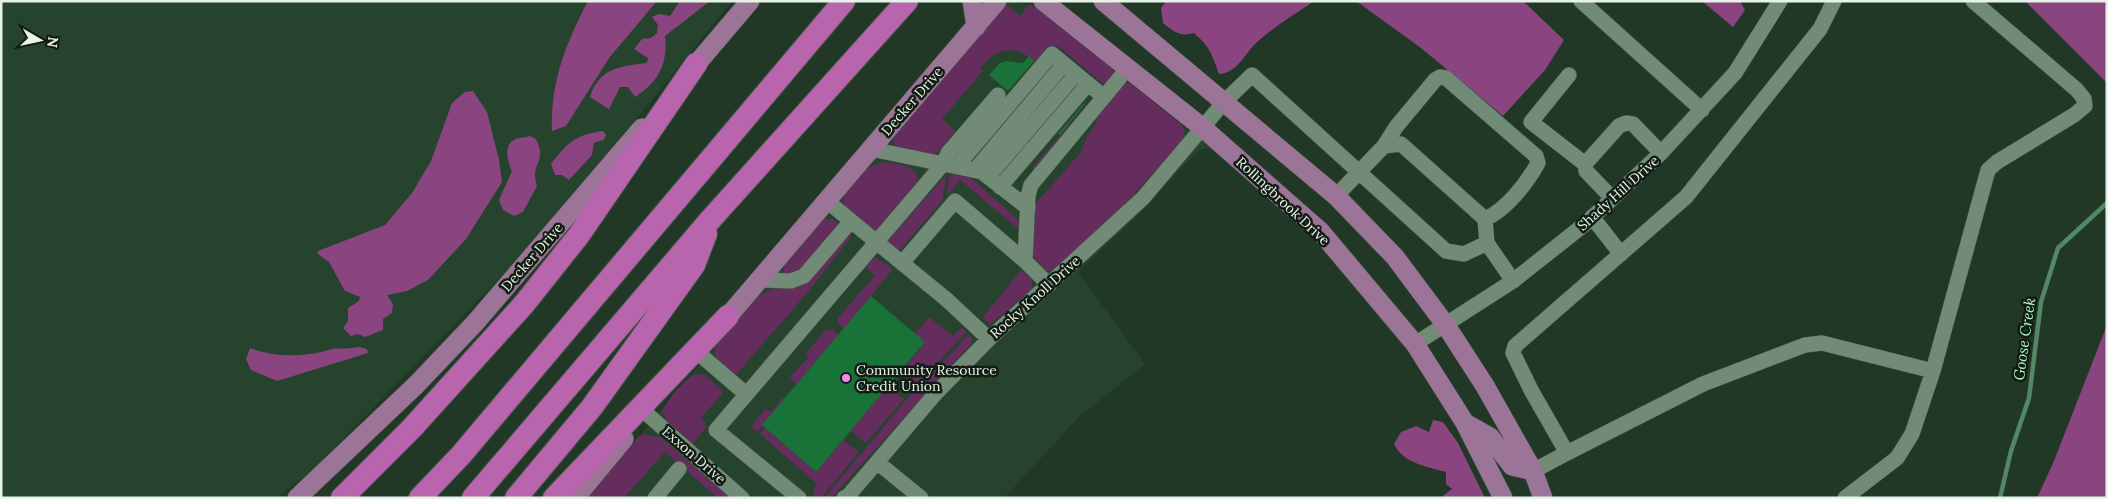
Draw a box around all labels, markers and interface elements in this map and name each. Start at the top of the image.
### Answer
north arrow [15,15,65,65]
text: N [43,35,63,49]
street label: Decker Drive [877,63,947,139]
street label: Shady Hill Drive [1573,151,1663,234]
street label: Rollingbrook Drive [1232,153,1334,249]
street label: Decker Drive [497,219,567,295]
street label: Rocky Knoll Drive [986,251,1084,342]
water label: Goose Creek [2009,296,2039,382]
place label: Community Resource Credit Union [856,361,997,395]
marker: Community Resource Credit Union [840,372,852,384]
street label: Exxon Drive [658,422,730,488]

